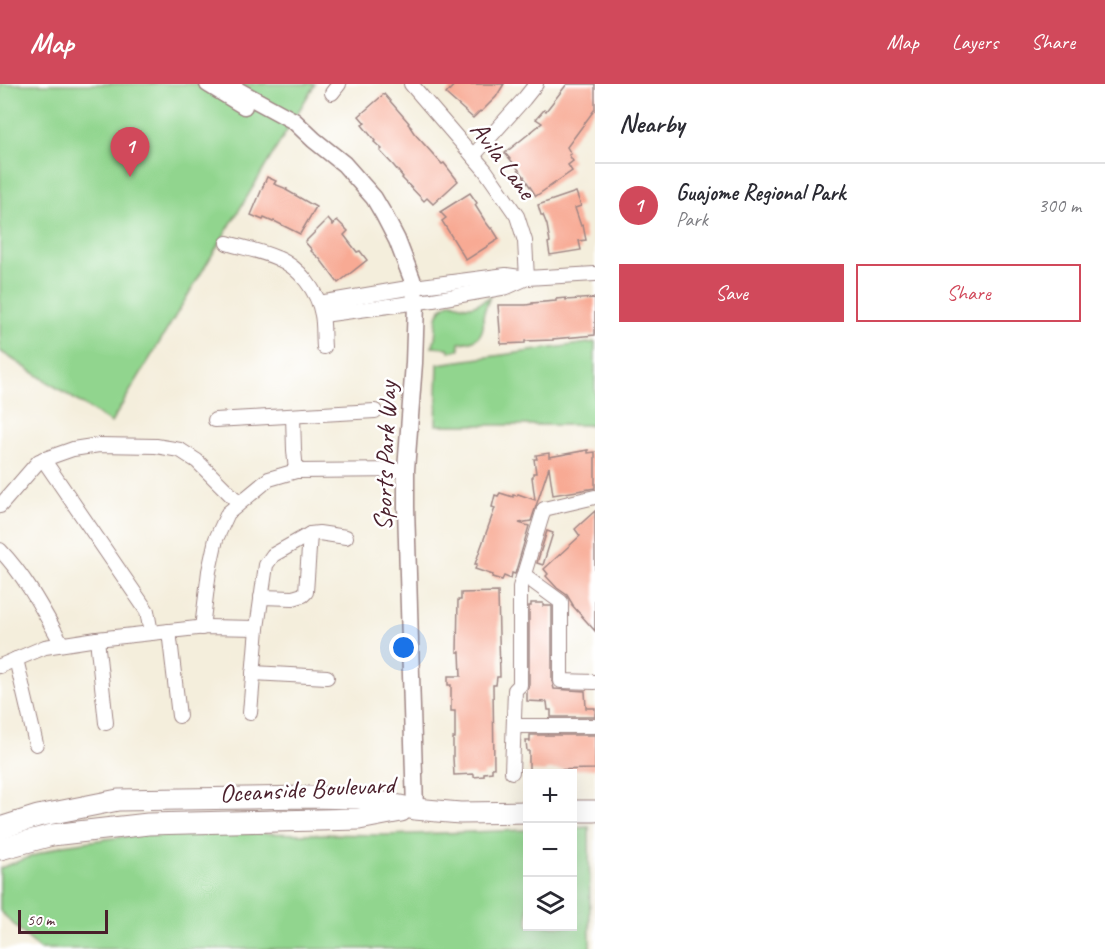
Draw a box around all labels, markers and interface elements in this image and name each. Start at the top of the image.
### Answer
text: Map [30,25,73,60]
text: Map [886,29,919,55]
text: Layers [952,29,998,55]
text: Share [1031,29,1075,55]
text: Nearby [619,107,684,140]
street label: Avila Lane [463,114,545,208]
pin: 1 [110,128,150,177]
text: Guajome Regional Park [676,179,845,207]
text: 1 [634,193,643,218]
text: 300 m [1038,193,1081,218]
text: Park [676,207,708,232]
button: Save [619,264,844,322]
button: Share [856,264,1081,322]
street label: Sports Park Way [366,379,404,531]
your location [389,633,418,662]
street label: Oceanside Boulevard [219,768,399,810]
map controls [523,769,577,931]
button: + [523,769,577,823]
button: − [523,823,577,877]
button: layers [523,877,577,931]
scale bar [18,907,108,934]
text: 50 m [27,910,54,930]

